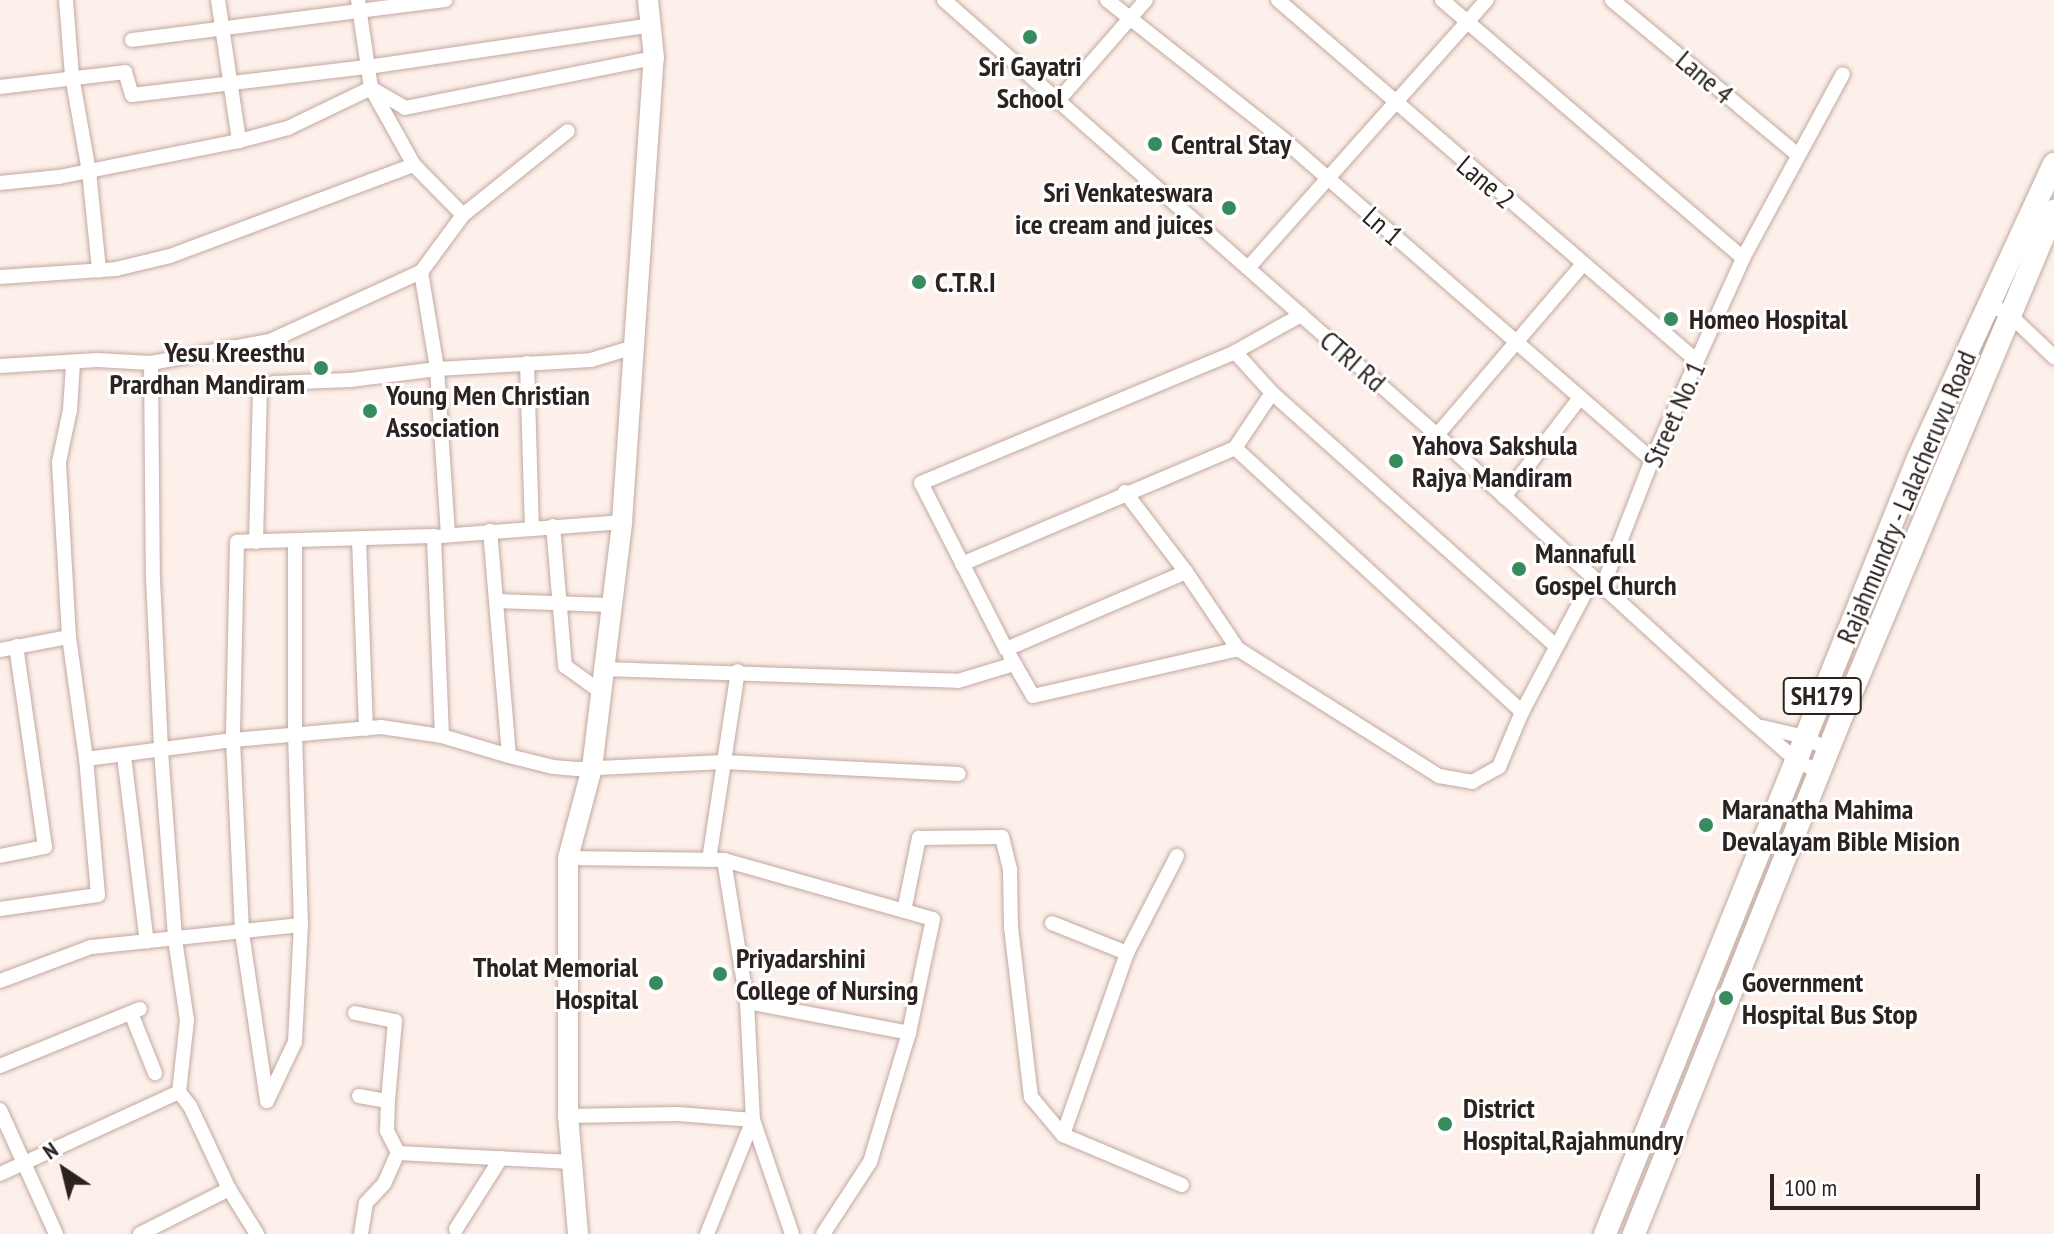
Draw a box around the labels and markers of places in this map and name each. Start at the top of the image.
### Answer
marker: Sri Gayatri School [1021,28,1039,46]
place label: Sri Gayatri School [978,49,1082,115]
place label: Central Stay [1171,127,1291,161]
marker: Central Stay [1146,135,1164,153]
place label: Sri Venkateswara ice cream and juices [1015,175,1213,241]
marker: Sri Venkateswara ice cream and juices [1220,199,1238,217]
place label: C.T.R.I [935,265,996,299]
marker: C.T.R.I [910,273,928,291]
place label: Homeo Hospital [1689,302,1848,336]
marker: Homeo Hospital [1660,308,1682,330]
place label: Yesu Kreesthu Prardhan Mandiram [110,335,305,401]
marker: Yesu Kreesthu Prardhan Mandiram [312,359,330,377]
place label: Young Men Christian Association [386,378,590,444]
marker: Young Men Christian Association [361,402,379,420]
place label: Yahova Sakshula Rajya Mandiram [1412,428,1578,494]
marker: Yahova Sakshula Rajya Mandiram [1387,452,1405,470]
place label: Mannafull Gospel Church [1535,536,1677,602]
marker: Mannafull Gospel Church [1510,560,1528,578]
place label: Maranatha Mahima Devalayam Bible Mision [1722,792,1960,858]
marker: Maranatha Mahima Devalayam Bible Mision [1697,816,1715,834]
place label: Priyadarshini College of Nursing [736,941,918,1007]
place label: Tholat Memorial Hospital [473,950,638,1016]
marker: Priyadarshini College of Nursing [711,965,729,983]
place label: Government Hospital Bus Stop [1742,965,1917,1031]
marker: Tholat Memorial Hospital [645,972,667,994]
marker: Government Hospital Bus Stop [1717,989,1735,1007]
place label: District Hospital,Rajahmundry [1463,1091,1683,1157]
marker: District Hospital,Rajahmundry [1434,1113,1456,1135]

